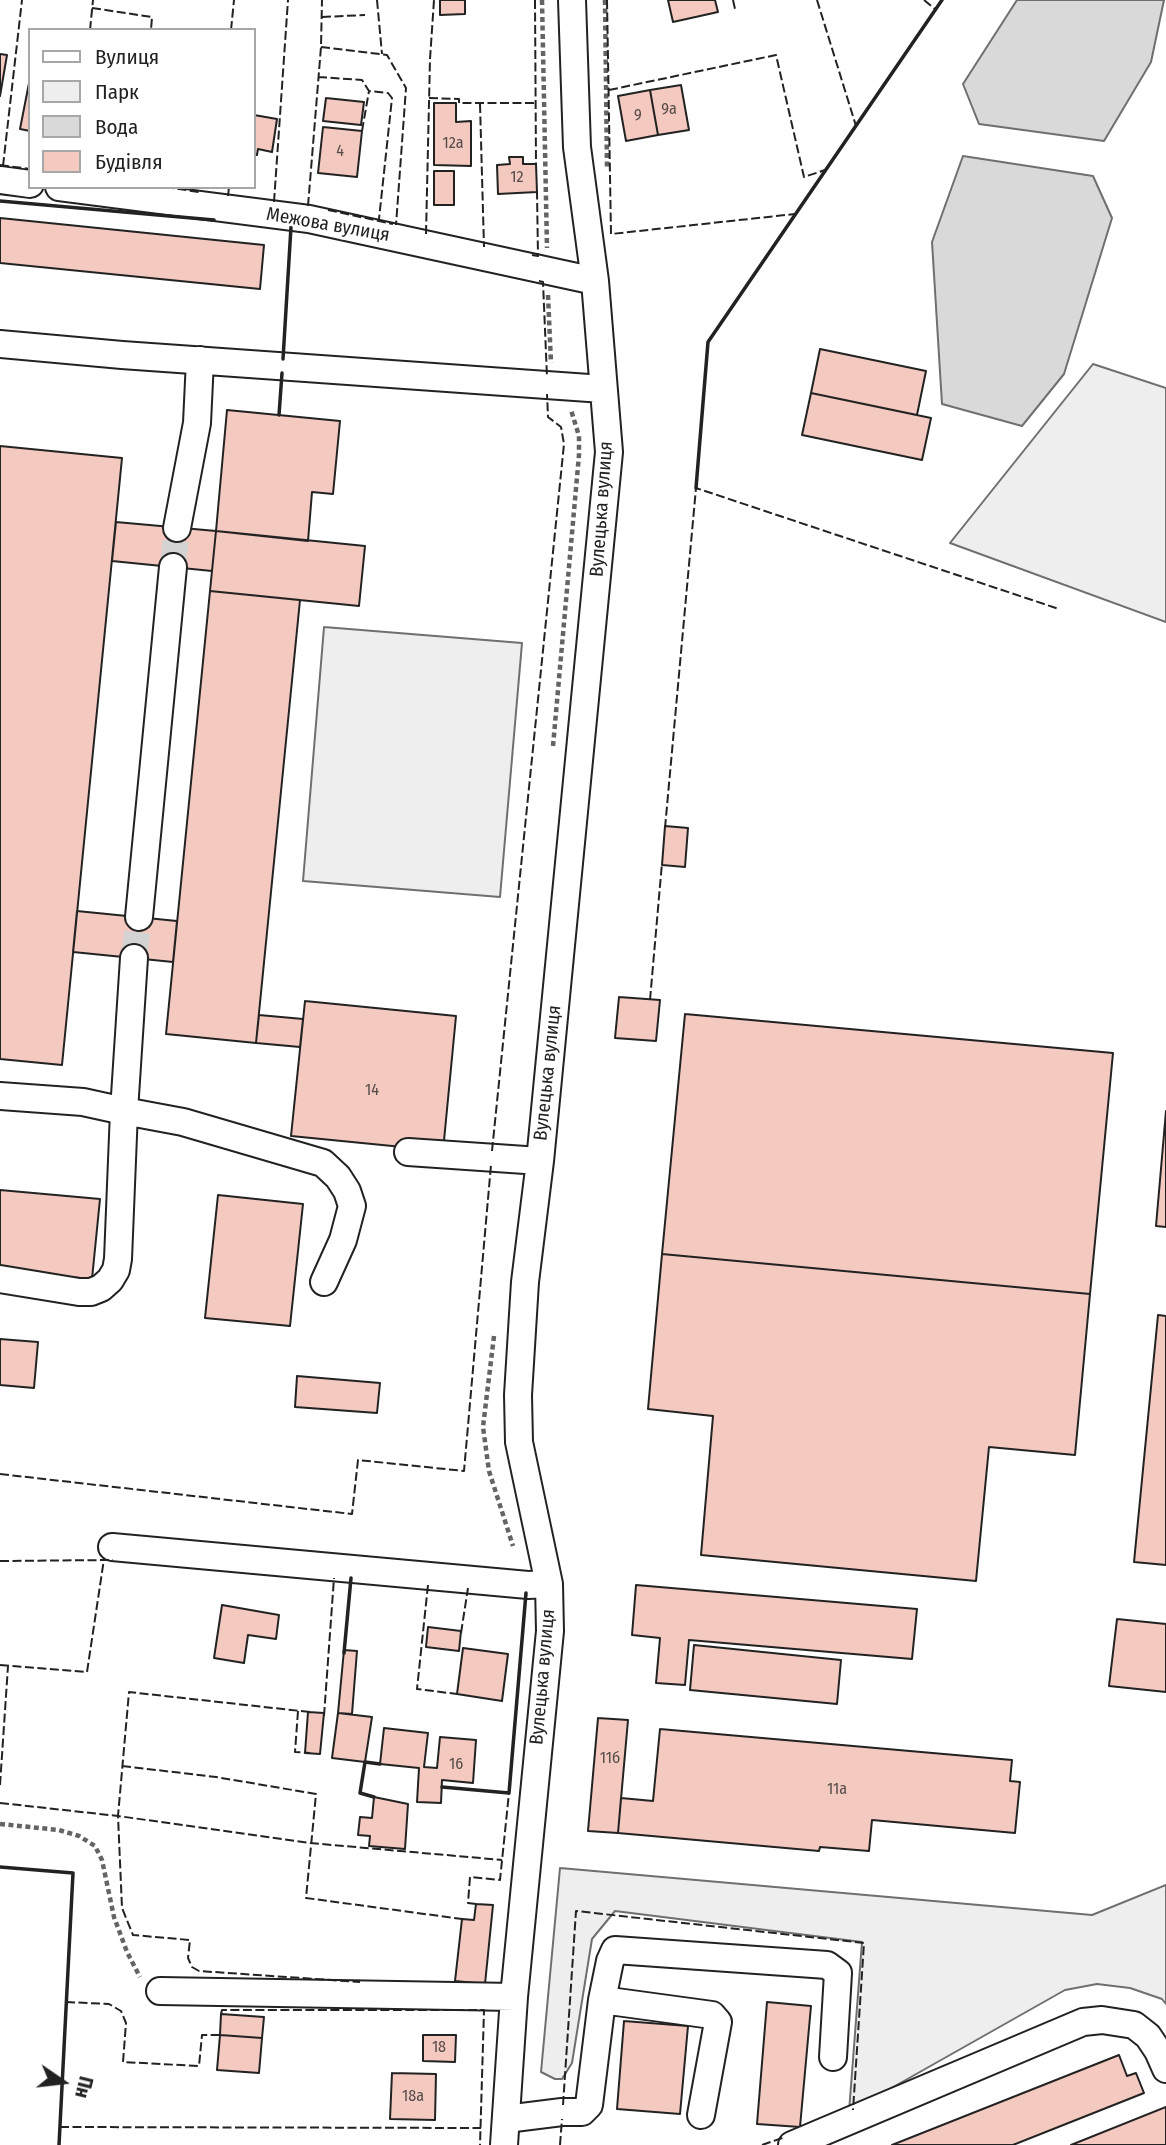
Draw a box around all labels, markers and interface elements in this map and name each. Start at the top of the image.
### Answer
legend [28,28,256,189]
text: Вулиця [95,44,159,70]
text: Парк [95,79,139,105]
house number: 9а [661,100,677,120]
house number: 9 [634,106,642,126]
text: Вода [95,114,138,140]
house number: 12а [442,134,464,154]
house number: 4 [336,142,344,162]
text: Будівля [95,149,163,175]
house number: 12 [510,168,524,188]
street label: Межова вулиця [265,203,391,247]
street label: Вулецька вулиця [586,440,618,578]
street label: Вулецька вулиця [530,1004,566,1142]
house number: 14 [365,1081,379,1101]
street label: Вулецька вулиця [526,1608,560,1746]
house number: 11б [600,1749,620,1769]
house number: 16 [449,1755,463,1775]
house number: 11а [827,1780,847,1800]
house number: 18 [432,2038,446,2058]
north arrow [28,2047,98,2117]
text: Пн [70,2074,98,2100]
house number: 18а [402,2087,424,2107]

